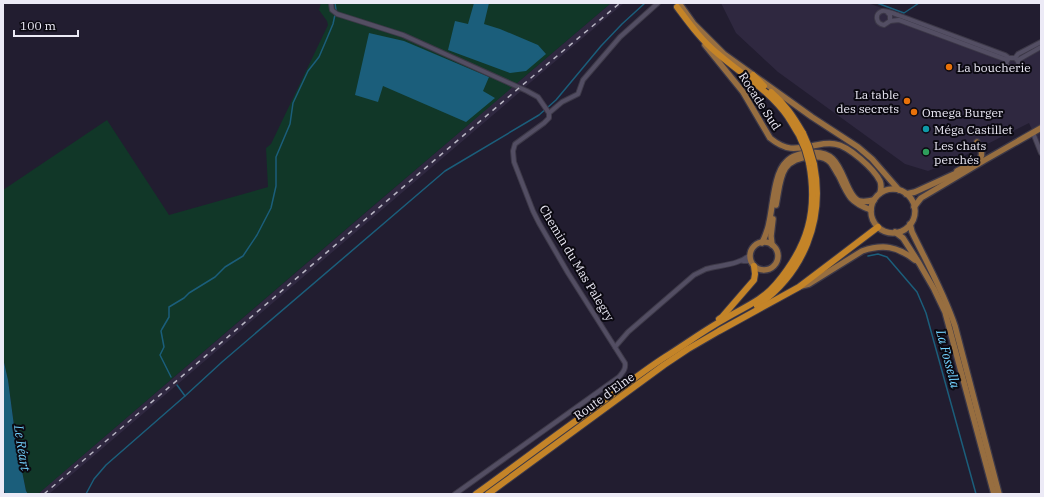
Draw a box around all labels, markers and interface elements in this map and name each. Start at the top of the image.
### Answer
scale bar [14,12,78,38]
text: 100 m [20,18,56,33]
place label: La boucherie [957,60,1031,75]
marker: La boucherie [944,62,954,72]
street label: Rocade Sud [736,69,784,133]
place label: La table des secrets [836,87,899,116]
marker: La table des secrets [902,96,912,106]
place label: Omega Burger [922,105,1004,120]
marker: Omega Burger [909,107,919,117]
place label: Méga Castillet [934,122,1013,137]
marker: Méga Castillet [921,124,931,134]
place label: Les chats perchés [934,138,987,167]
marker: Les chats perchés [921,147,931,157]
street label: Chemin du Mas Palegry [536,202,618,324]
water label: La Fossella [932,327,964,390]
street label: Route d'Elne [571,369,637,423]
water label: Le Réart [10,423,34,473]

